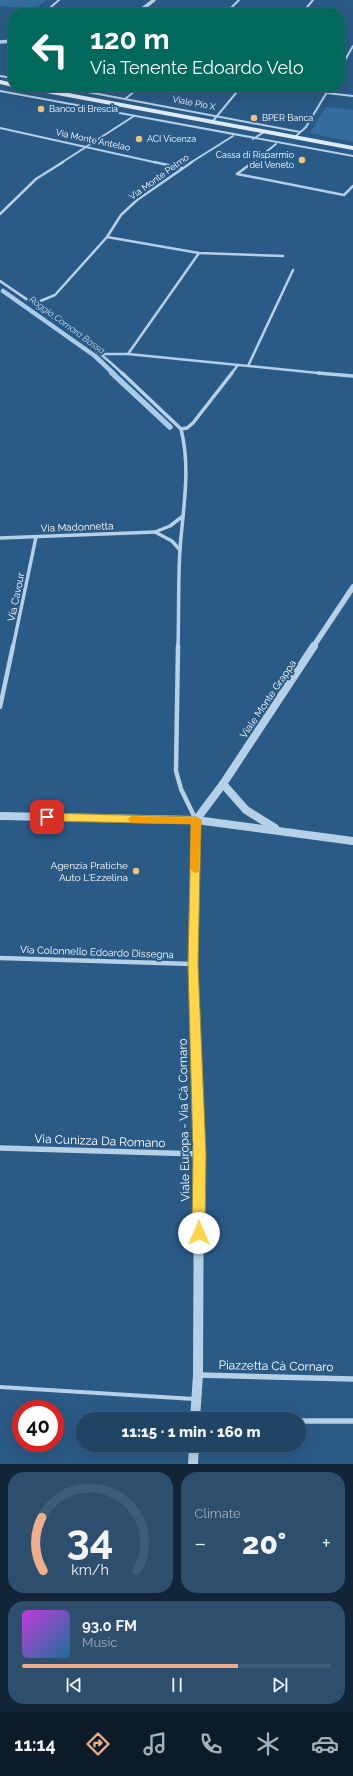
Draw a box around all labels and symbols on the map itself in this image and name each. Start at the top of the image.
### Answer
street label: Viale Pio X [172,94,217,112]
marker: Banco di Brescia [36,104,46,114]
place label: Banco di Brescia [49,104,118,114]
marker: BPER Banca [249,113,259,123]
place label: BPER Banca [262,113,313,123]
street label: Via Monte Antelao [55,127,131,153]
marker: ACI Vicenza [134,134,144,144]
place label: ACI Vicenza [147,134,196,144]
place label: Cassa di Risparmio del Veneto [216,150,294,170]
street label: Via Monte Pelmo [127,152,191,202]
marker: Cassa di Risparmio del Veneto [297,155,307,165]
water label: Roggia Cornara Bassa [27,294,107,356]
street label: Via Madonnetta [40,520,114,534]
street label: Via Cavour [5,571,27,622]
street label: Viale Monte Grappa [238,658,298,740]
pin [30,800,64,834]
place label: Agenzia Pratiche Auto L'Ezzelina [51,860,128,883]
marker: Agenzia Pratiche Auto L'Ezzelina [131,866,141,876]
street label: Via Colonnello Edoardo Dissegna [20,944,174,960]
street label: Viale Europa - Via Cà Cornaro [176,1038,192,1202]
street label: Via Cunizza Da Romano [34,1132,166,1150]
position arrow [178,1212,220,1254]
street label: Piazzetta Cà Cornaro [218,1358,334,1374]
speed limit sign: 40 [12,1400,64,1452]

